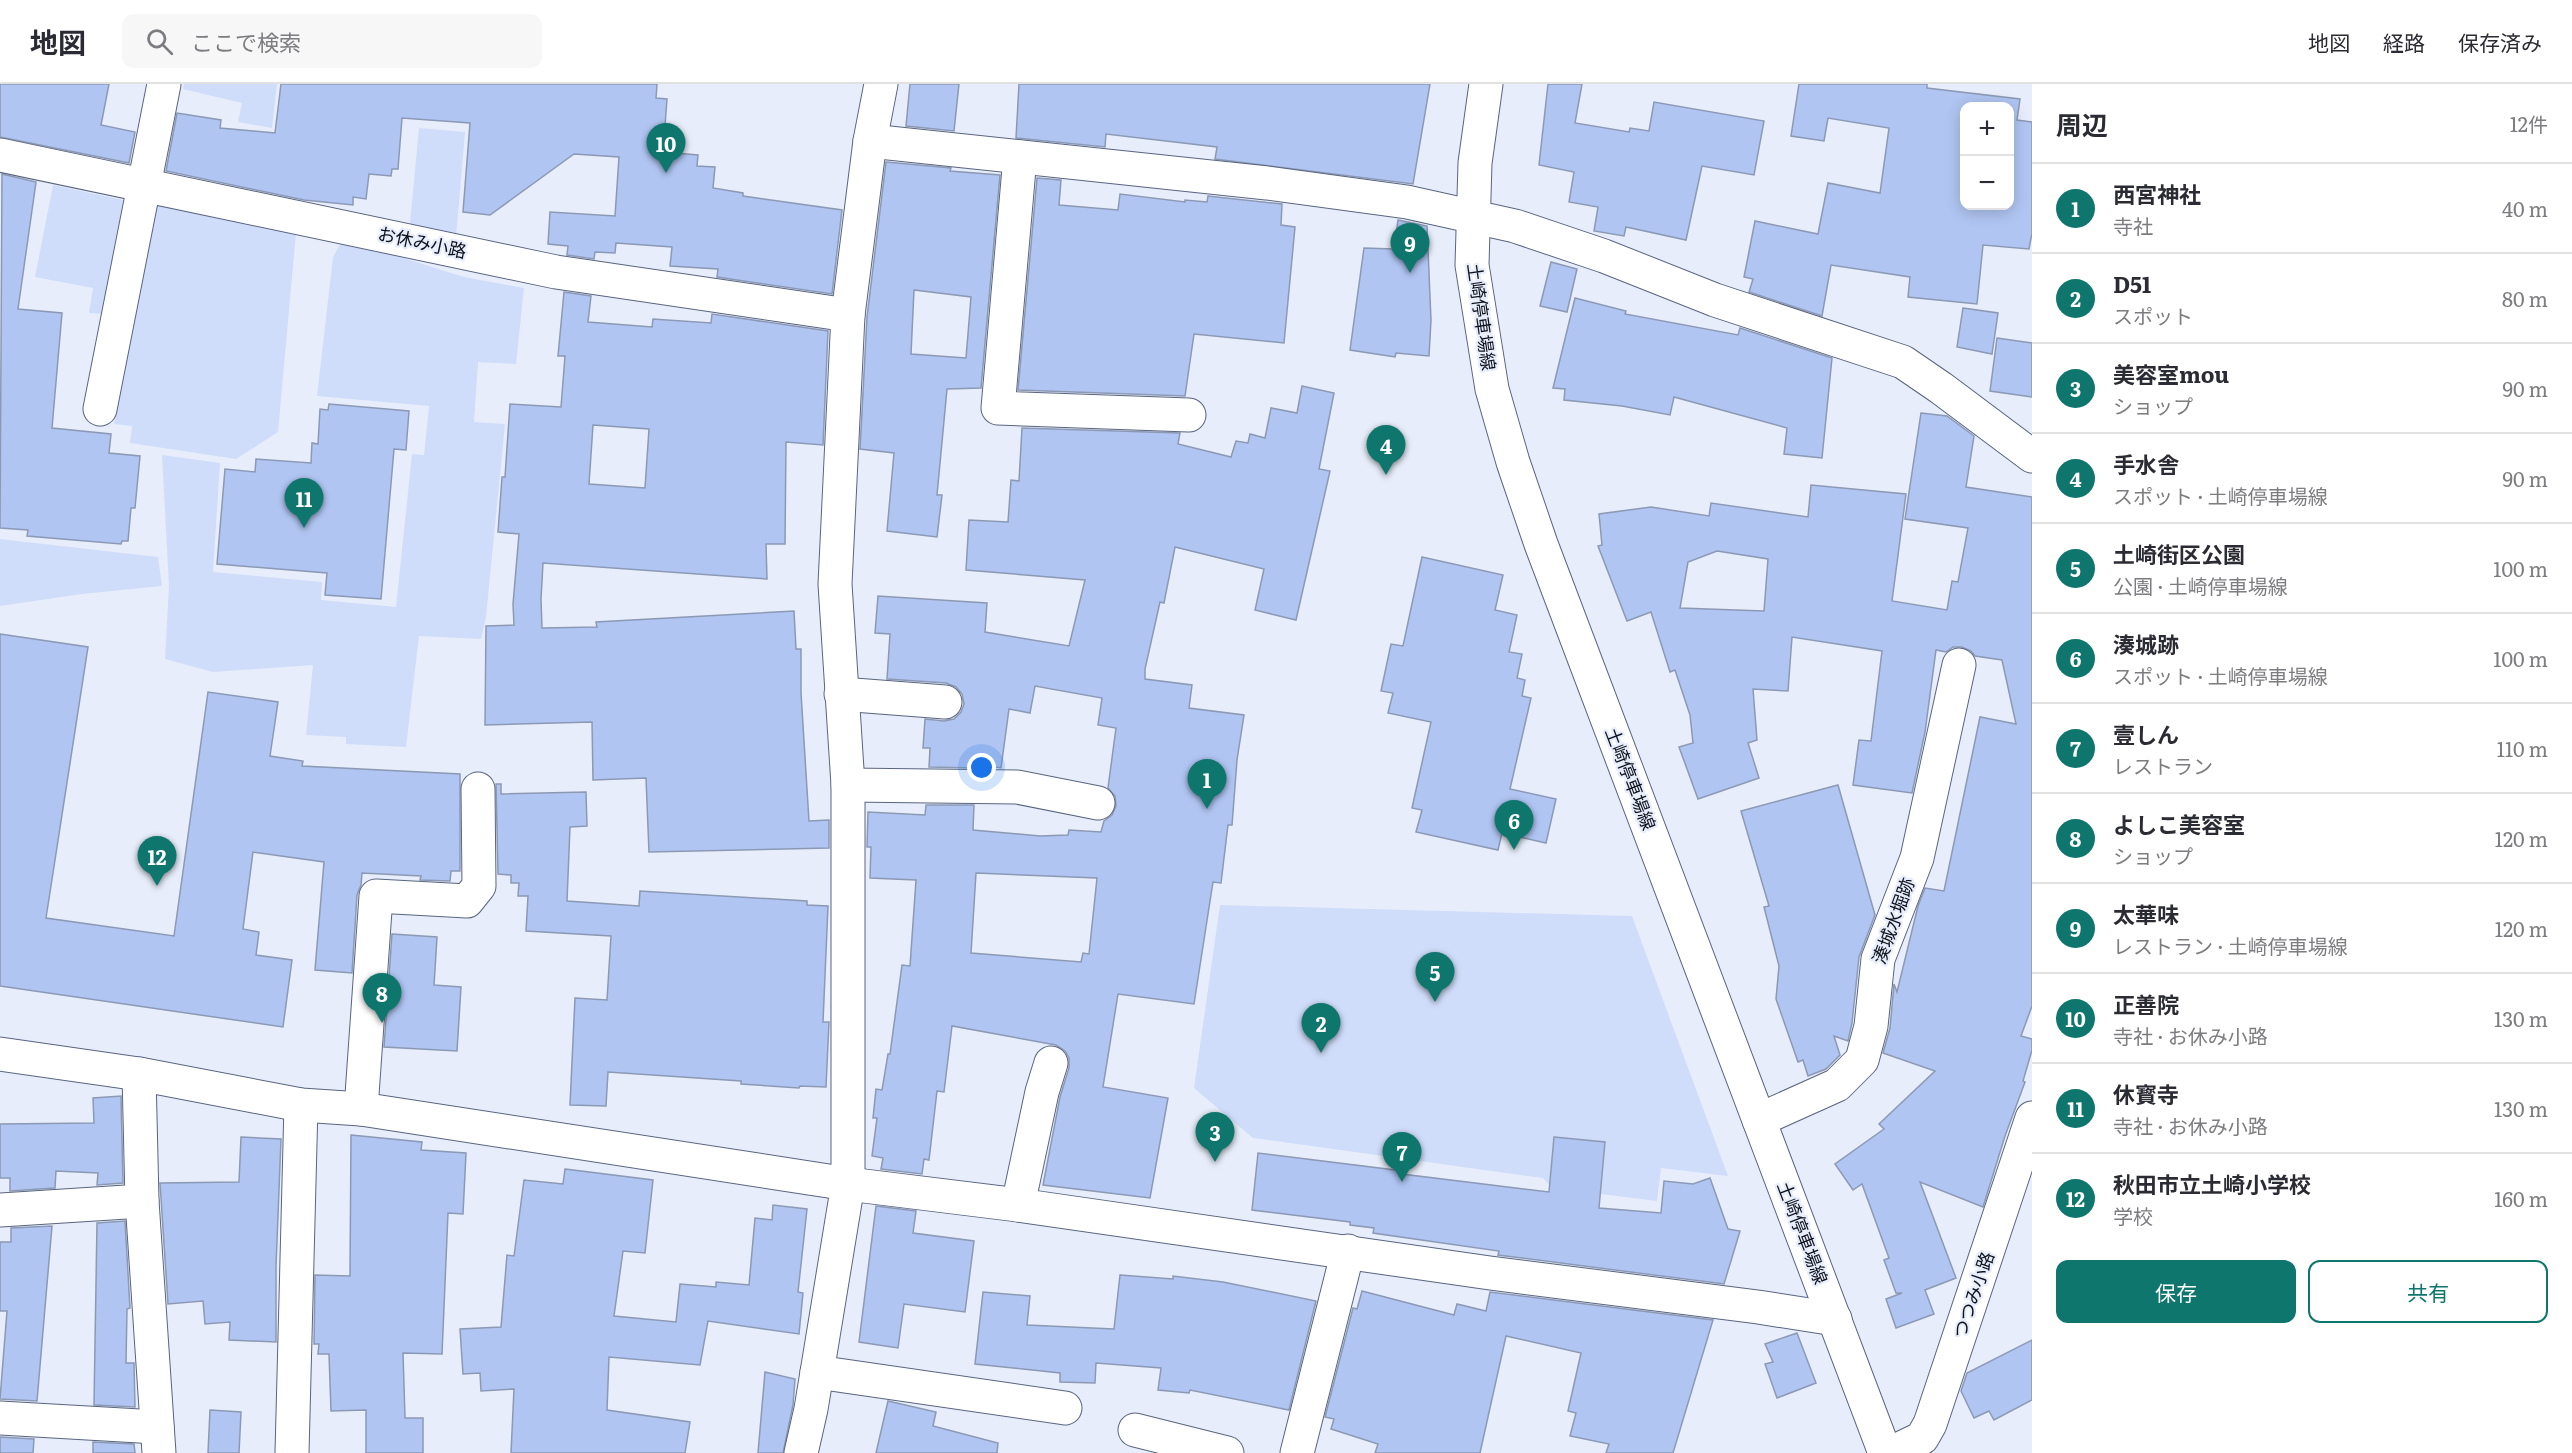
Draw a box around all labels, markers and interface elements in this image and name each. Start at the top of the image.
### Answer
search box [122,14,542,68]
text: 地図 [30,20,86,62]
icon: search [143,25,176,58]
text: ここで検索 [191,25,301,58]
text: 地図 [2308,26,2350,57]
text: 経路 [2383,26,2425,57]
text: 保存済み [2458,26,2542,57]
map controls [1960,102,2014,210]
button: + [1960,102,2014,156]
text: 周辺 [2056,104,2108,143]
text: 12件 [2510,108,2548,138]
pin: 10 [646,124,686,173]
button: − [1960,156,2014,210]
text: 西宮神社 [2113,177,2201,210]
text: 1 [2071,193,2080,223]
text: 40 m [2502,193,2548,223]
text: 寺社 [2113,210,2153,240]
street label: お休み小路 [375,219,469,264]
pin: 9 [1390,224,1430,273]
street label: 土崎停車場線 [1462,261,1503,372]
text: D51 [2113,267,2151,300]
text: 2 [2070,283,2081,313]
text: 80 m [2502,283,2548,313]
text: スポット [2113,300,2193,330]
text: 美容室mou [2113,357,2229,390]
text: 3 [2070,373,2081,403]
text: 90 m [2503,373,2548,403]
text: ショップ [2113,390,2193,420]
pin: 4 [1366,426,1406,475]
text: 手水舎 [2113,447,2179,480]
text: 4 [2069,463,2082,493]
text: 90 m [2503,463,2548,493]
pin: 11 [284,478,324,528]
text: スポット · 土崎停車場線 [2113,480,2328,510]
text: 土崎街区公園 [2113,537,2245,570]
text: 5 [2070,553,2081,583]
text: 100 m [2493,553,2548,583]
text: 公園 · 土崎停車場線 [2113,570,2288,600]
text: 湊城跡 [2113,627,2179,660]
text: 6 [2070,643,2081,673]
text: 100 m [2493,643,2548,673]
text: スポット · 土崎停車場線 [2113,660,2328,690]
text: 壹しん [2113,717,2179,750]
street label: 土崎停車場線 [1599,723,1663,834]
text: 7 [2070,733,2081,763]
text: 110 m [2497,733,2548,763]
text: レストラン [2113,750,2213,780]
your location [967,753,996,782]
pin: 1 [1188,760,1226,809]
pin: 6 [1494,800,1534,850]
text: よしこ美容室 [2113,807,2245,840]
text: 8 [2070,823,2081,853]
text: 120 m [2495,823,2548,853]
pin: 12 [138,836,176,886]
text: ショップ [2113,840,2193,870]
street label: 湊城水堀跡 [1865,874,1921,967]
text: 太華味 [2113,897,2179,930]
text: 9 [2070,913,2081,943]
text: 120 m [2495,913,2548,943]
text: レストラン · 土崎停車場線 [2113,930,2348,960]
pin: 5 [1416,952,1454,1002]
pin: 8 [362,974,401,1023]
text: 正善院 [2113,987,2179,1020]
text: 10 [2065,1003,2086,1033]
text: 130 m [2494,1003,2548,1033]
pin: 2 [1302,1004,1340,1053]
text: 寺社 · お休み小路 [2113,1020,2268,1050]
text: 休寳寺 [2113,1077,2179,1110]
text: 11 [2067,1093,2084,1123]
text: 130 m [2494,1093,2548,1123]
text: 寺社 · お休み小路 [2113,1110,2268,1140]
pin: 3 [1196,1112,1234,1162]
pin: 7 [1382,1132,1422,1182]
text: 秋田市立土崎小学校 [2113,1167,2311,1200]
street label: 土崎停車場線 [1771,1177,1835,1288]
text: 12 [2066,1183,2085,1213]
text: 160 m [2494,1183,2548,1213]
text: 学校 [2113,1200,2153,1230]
street label: つつみ小路 [1945,1248,2000,1341]
button: 保存 [2056,1260,2296,1323]
button: 共有 [2308,1260,2548,1323]

